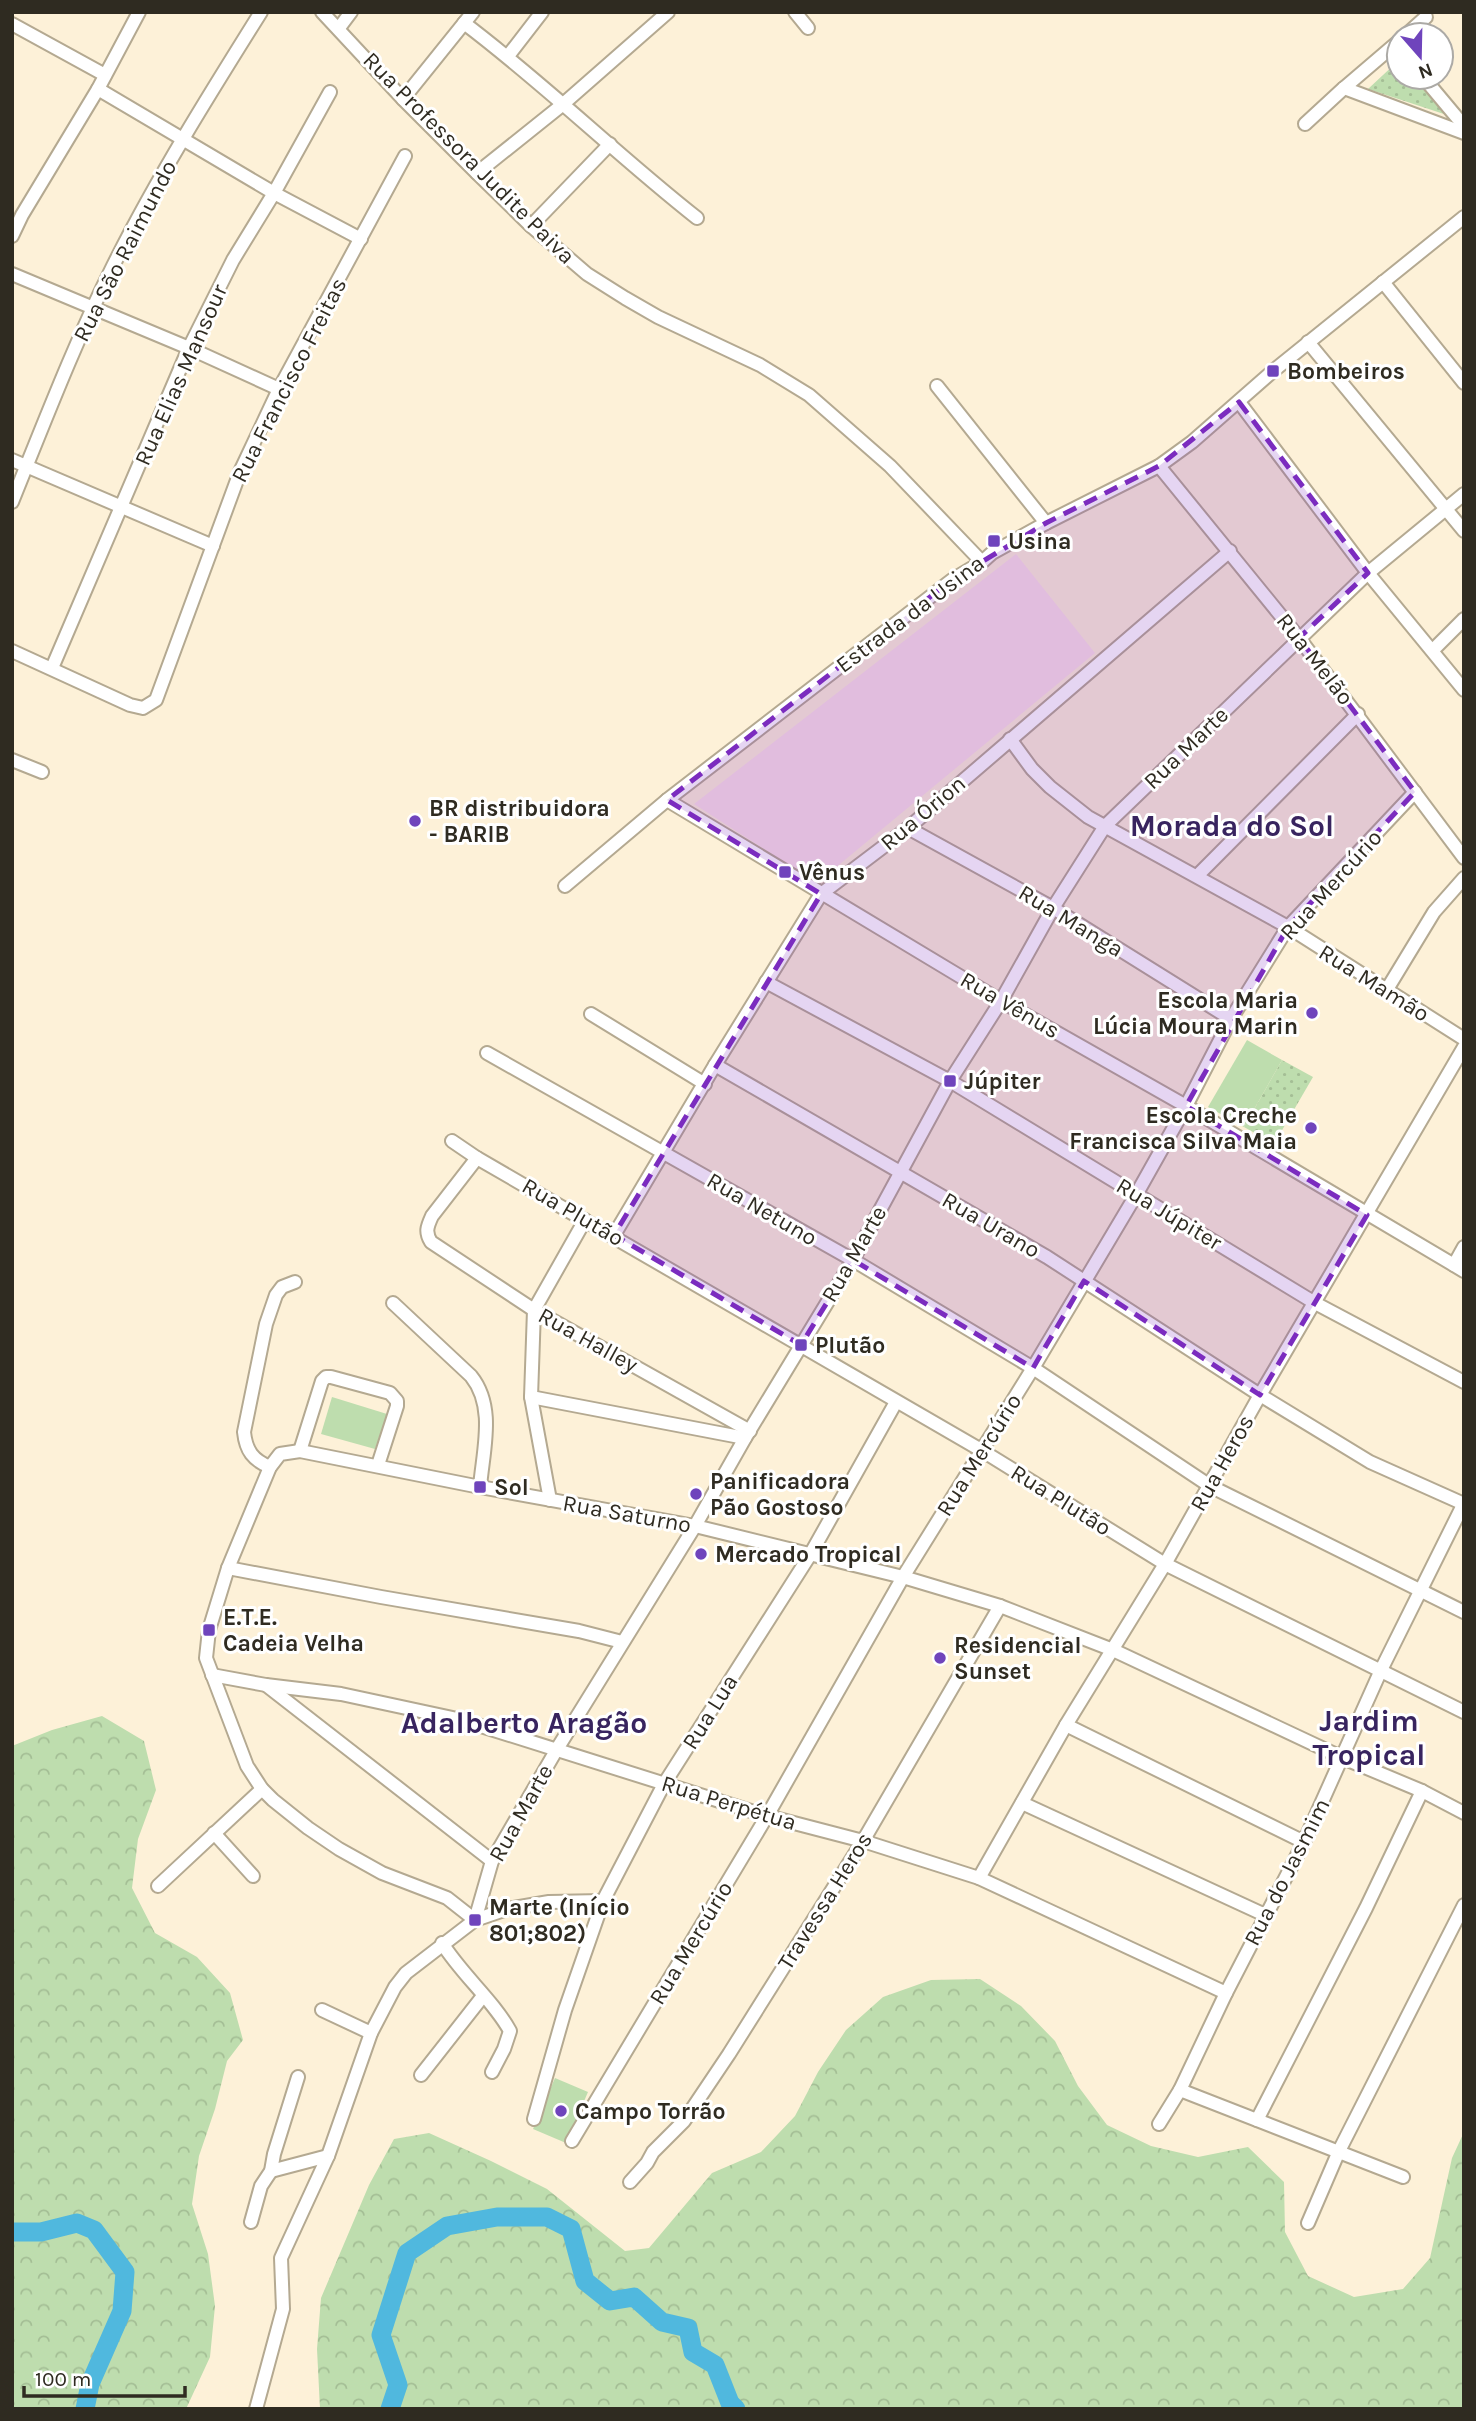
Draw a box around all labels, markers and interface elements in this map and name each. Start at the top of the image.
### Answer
north arrow [1385,21,1455,91]
street label: Rua Professora Judite Paiva [357,46,581,270]
text: N [1415,58,1436,84]
street label: Rua São Raimundo [68,156,182,346]
street label: Rua Francisco Freitas [226,273,352,487]
street label: Rua Elias Mansour [129,280,233,470]
place label: Bombeiros [1287,358,1405,385]
marker: Bombeiros [1265,363,1281,379]
place label: Usina [1008,528,1071,555]
marker: Usina [986,533,1002,549]
street label: Estrada da Usina [831,549,989,679]
street label: Rua Melão [1271,608,1359,710]
street label: Rua Marte [1138,701,1234,795]
street label: Rua Órion [875,770,971,856]
place label: BR distribuidora - BARIB [429,795,610,848]
district label: Morada do Sol [1130,808,1334,844]
marker: BR distribuidora - BARIB [407,813,423,829]
street label: Rua Mercúrio [1274,824,1388,946]
place label: Vênus [799,859,865,886]
marker: Vênus [777,864,793,880]
street label: Rua Manga [1014,879,1128,963]
street label: Rua Mamão [1314,938,1434,1028]
street label: Rua Vênus [956,966,1064,1044]
place label: Escola Maria Lúcia Moura Marin [1093,987,1298,1040]
marker: Escola Maria Lúcia Moura Marin [1304,1005,1320,1021]
place label: Júpiter [964,1068,1041,1095]
marker: Júpiter [942,1073,958,1089]
place label: Escola Creche Francisca Silva Maia [1069,1102,1297,1155]
marker: Escola Creche Francisca Silva Maia [1303,1120,1319,1136]
street label: Rua Netuno [702,1167,822,1251]
street label: Rua Plutão [517,1172,629,1252]
street label: Rua Júpiter [1111,1172,1227,1256]
street label: Rua Urano [937,1186,1045,1264]
street label: Rua Marte [816,1201,892,1307]
street label: Rua Halley [534,1302,643,1379]
place label: Plutão [815,1332,885,1359]
marker: Plutão [793,1337,809,1353]
street label: Rua Mercúrio [931,1389,1027,1521]
street label: Rua Heros [1184,1410,1260,1516]
street label: Rua Plutão [1006,1459,1116,1541]
place label: Panificadora Pão Gostoso [710,1468,850,1521]
place label: Sol [494,1474,529,1501]
marker: Sol [472,1479,488,1495]
marker: Panificadora Pão Gostoso [688,1486,704,1502]
street label: Rua Saturno [561,1489,693,1539]
place label: Mercado Tropical [715,1541,901,1568]
marker: Mercado Tropical [693,1546,709,1562]
place label: E.T.E. Cadeia Velha [223,1604,364,1657]
marker: E.T.E. Cadeia Velha [201,1622,217,1638]
place label: Residencial Sunset [954,1632,1082,1685]
marker: Residencial Sunset [932,1650,948,1666]
street label: Rua Lua [676,1669,744,1755]
district label: Jardim Tropical [1313,1703,1425,1773]
district label: Adalberto Aragão [401,1705,647,1741]
street label: Rua Marte [483,1760,559,1866]
street label: Rua Perpétua [658,1770,800,1836]
street label: Rua do Jasmim [1238,1794,1336,1950]
street label: Travessa Heros [772,1827,878,1975]
street label: Rua Mercúrio [644,1876,738,2010]
place label: Marte (Início 801;802) [489,1894,629,1947]
marker: Marte (Início 801;802) [467,1912,483,1928]
place label: Campo Torrão [575,2098,725,2125]
marker: Campo Torrão [553,2103,569,2119]
scale bar [24,2354,186,2398]
text: 100 m [35,2367,92,2391]

